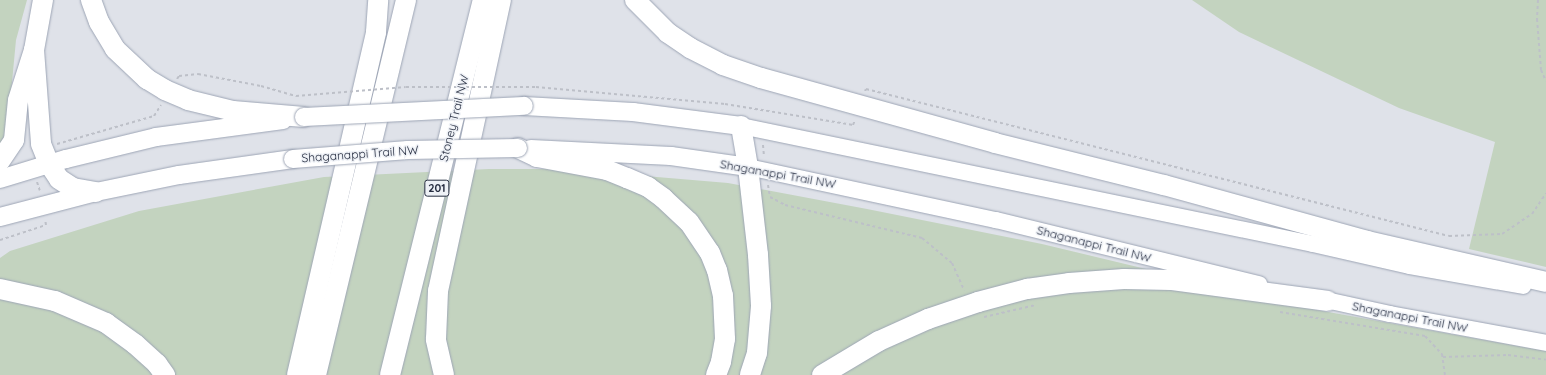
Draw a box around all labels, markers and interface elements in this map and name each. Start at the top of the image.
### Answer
street label: Stoney Trail NW [436,73,472,163]
street label: Shaganappi Trail NW [301,143,419,165]
street label: Shaganappi Trail NW [719,157,837,191]
road number: 201 [424,179,450,197]
street label: Shaganappi Trail NW [1035,223,1153,265]
street label: Shaganappi Trail NW [1351,299,1469,335]

